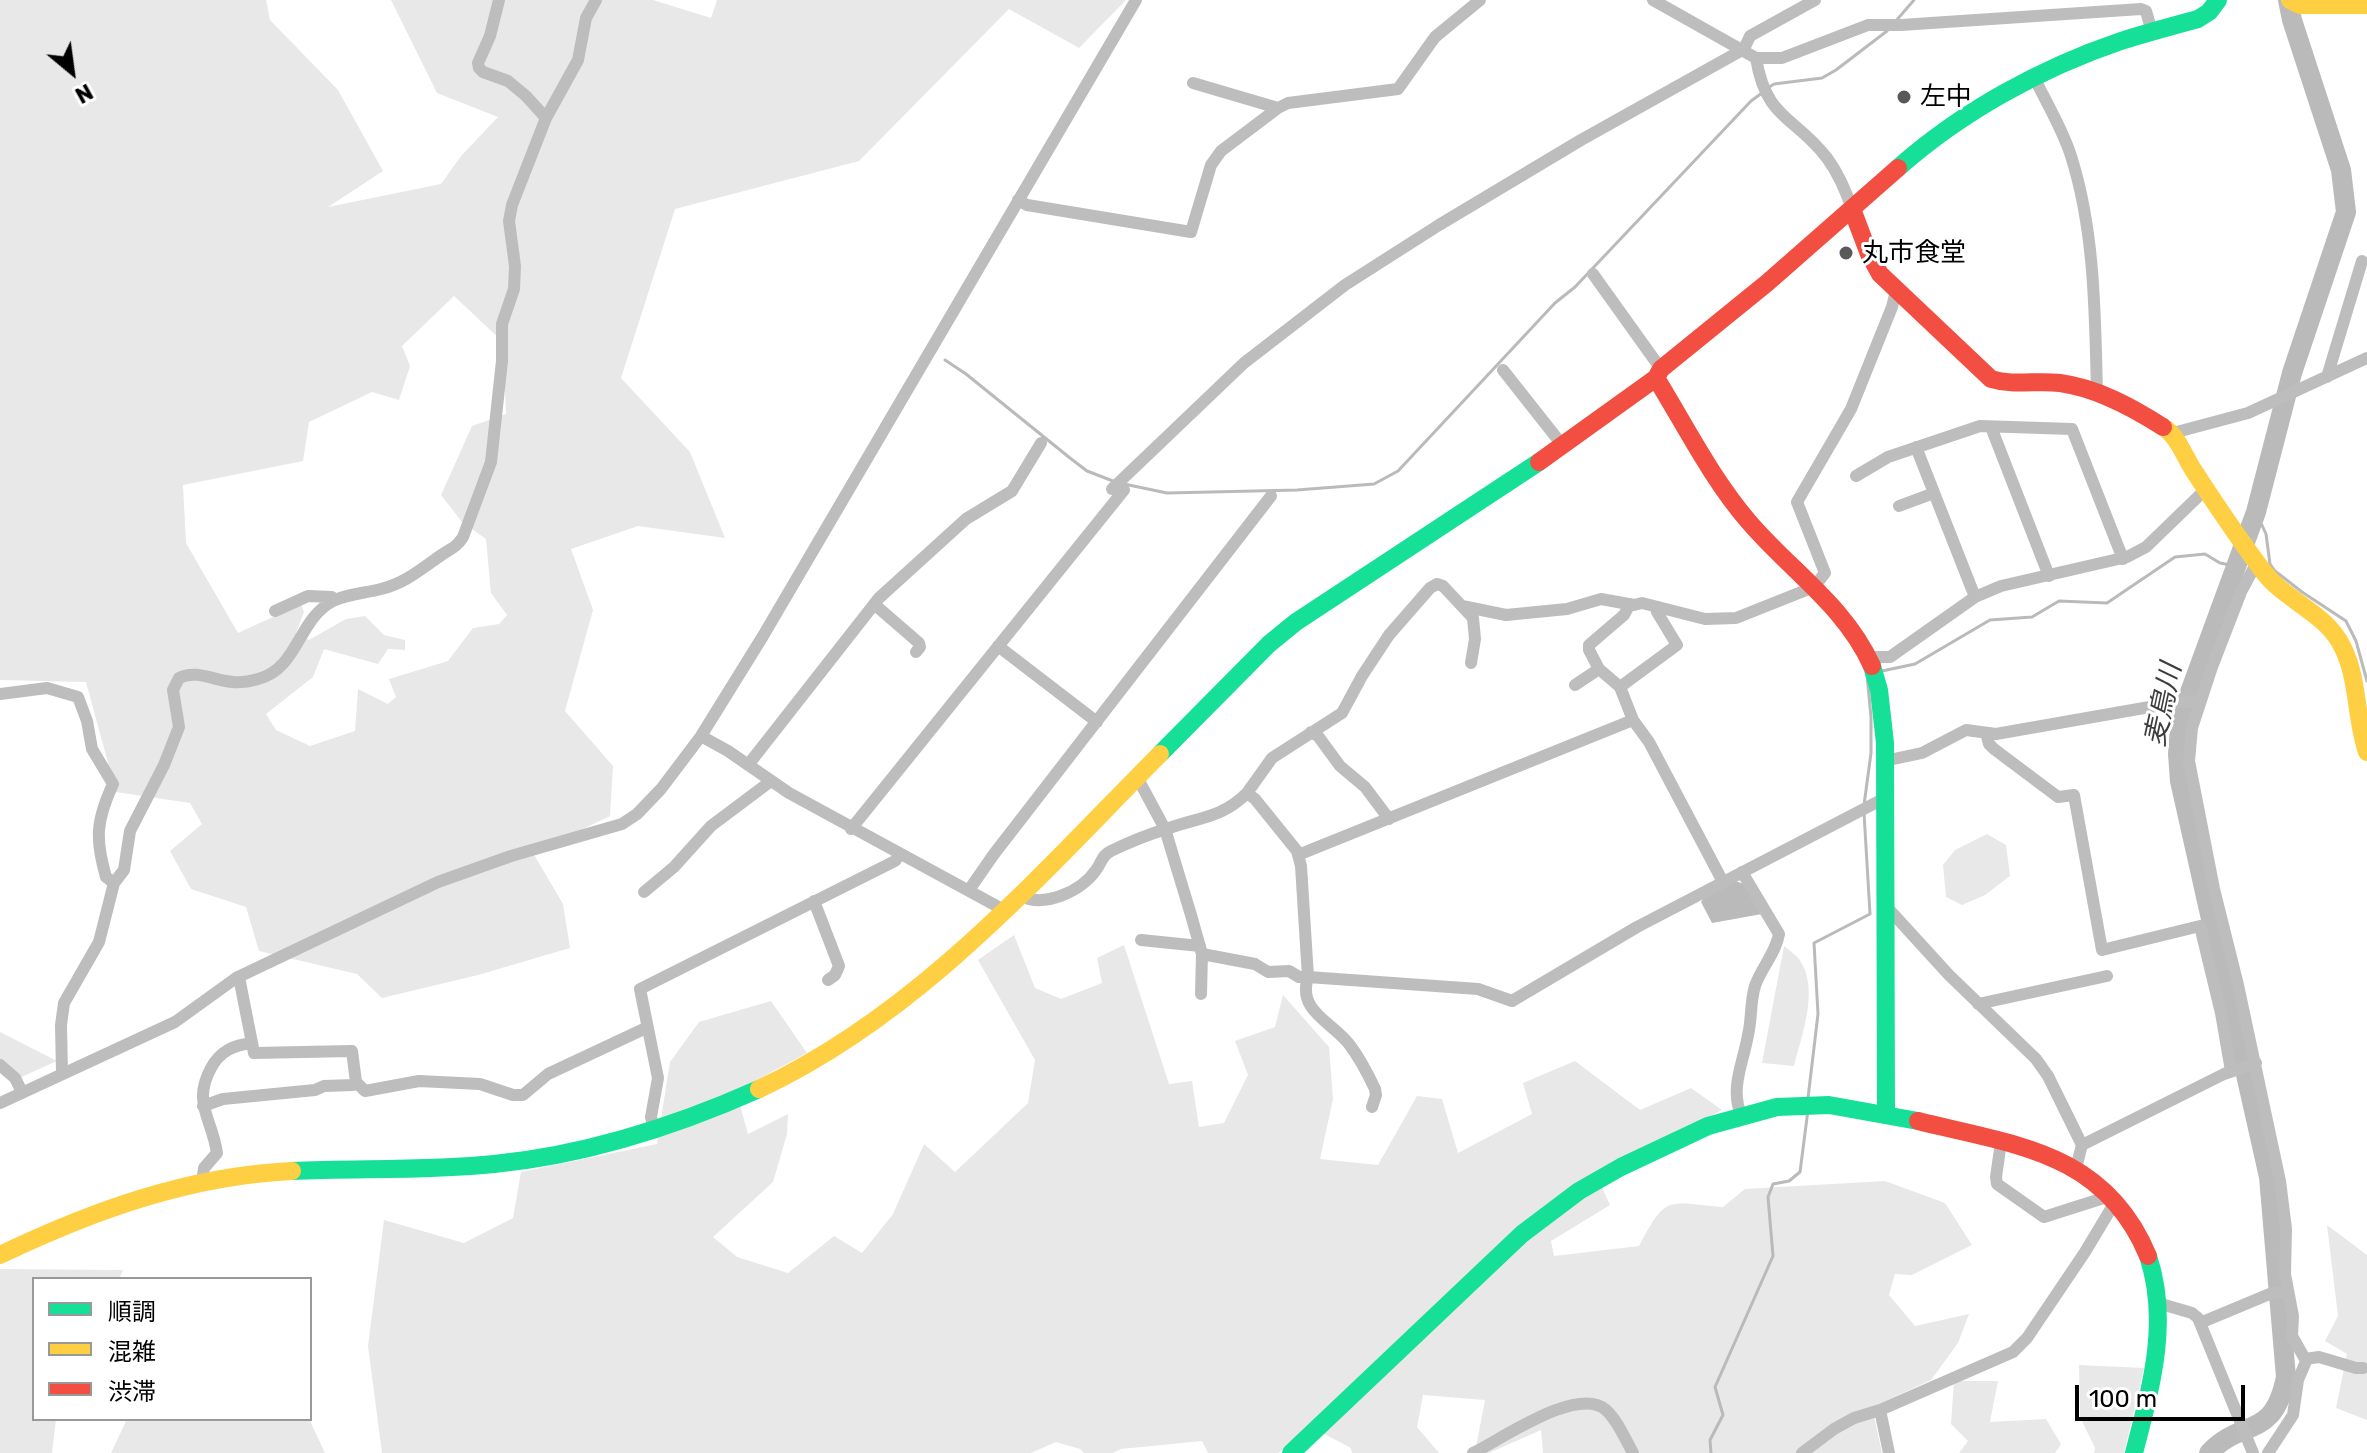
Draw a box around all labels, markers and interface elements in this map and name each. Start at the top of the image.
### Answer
north arrow [32,32,112,112]
text: N [70,78,97,109]
place label: 左中 [1920,81,1972,113]
marker: 左中 [1895,88,1913,106]
place label: 丸市食堂 [1862,237,1966,269]
marker: 丸市食堂 [1837,244,1855,262]
water label: 麦鳥川 [2139,660,2189,750]
legend [32,1277,312,1421]
text: 順調 [108,1298,156,1326]
text: 混雑 [108,1338,156,1366]
scale bar [2079,1369,2249,1419]
text: 渋滞 [108,1378,156,1406]
text: 100 m [2089,1385,2157,1413]

